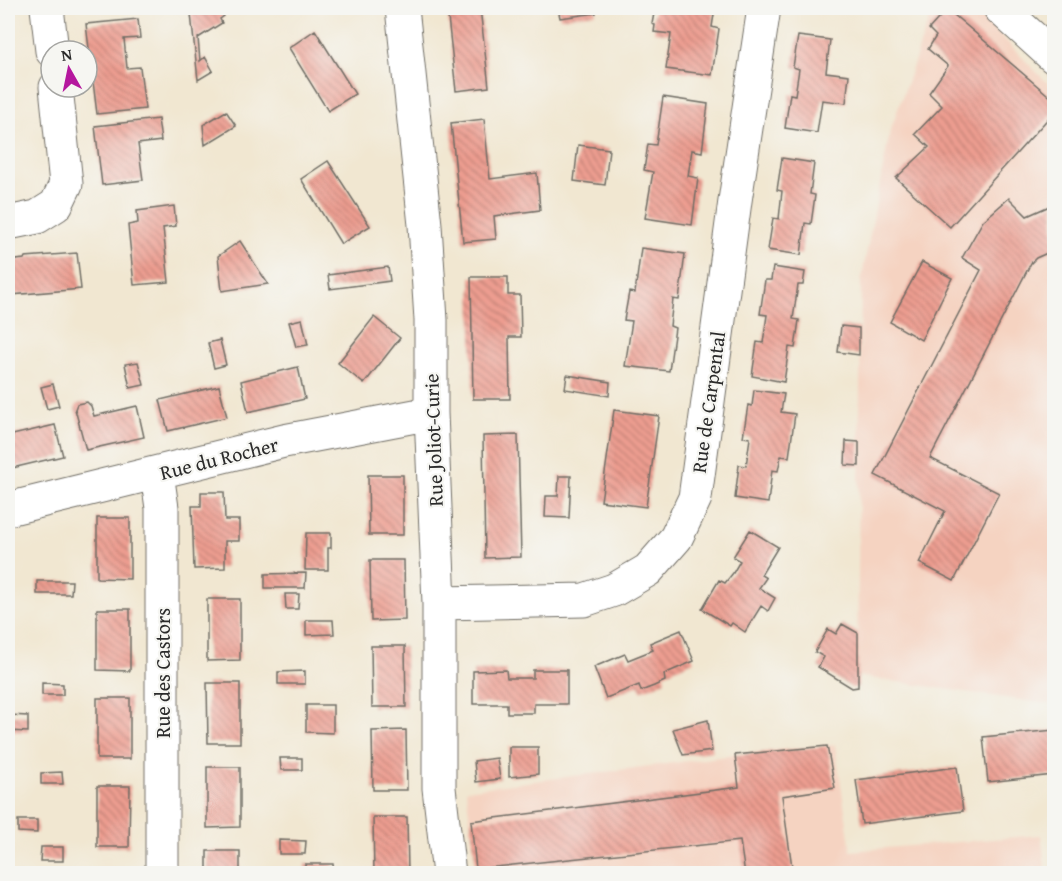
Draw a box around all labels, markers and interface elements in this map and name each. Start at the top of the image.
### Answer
north arrow [39,39,99,99]
text: N [59,41,74,67]
street label: Rue de Carpental [684,329,732,475]
street label: Rue Joliot-Curie [416,373,450,507]
street label: Rue du Rocher [157,429,281,487]
street label: Rue des Castors [148,608,177,738]

